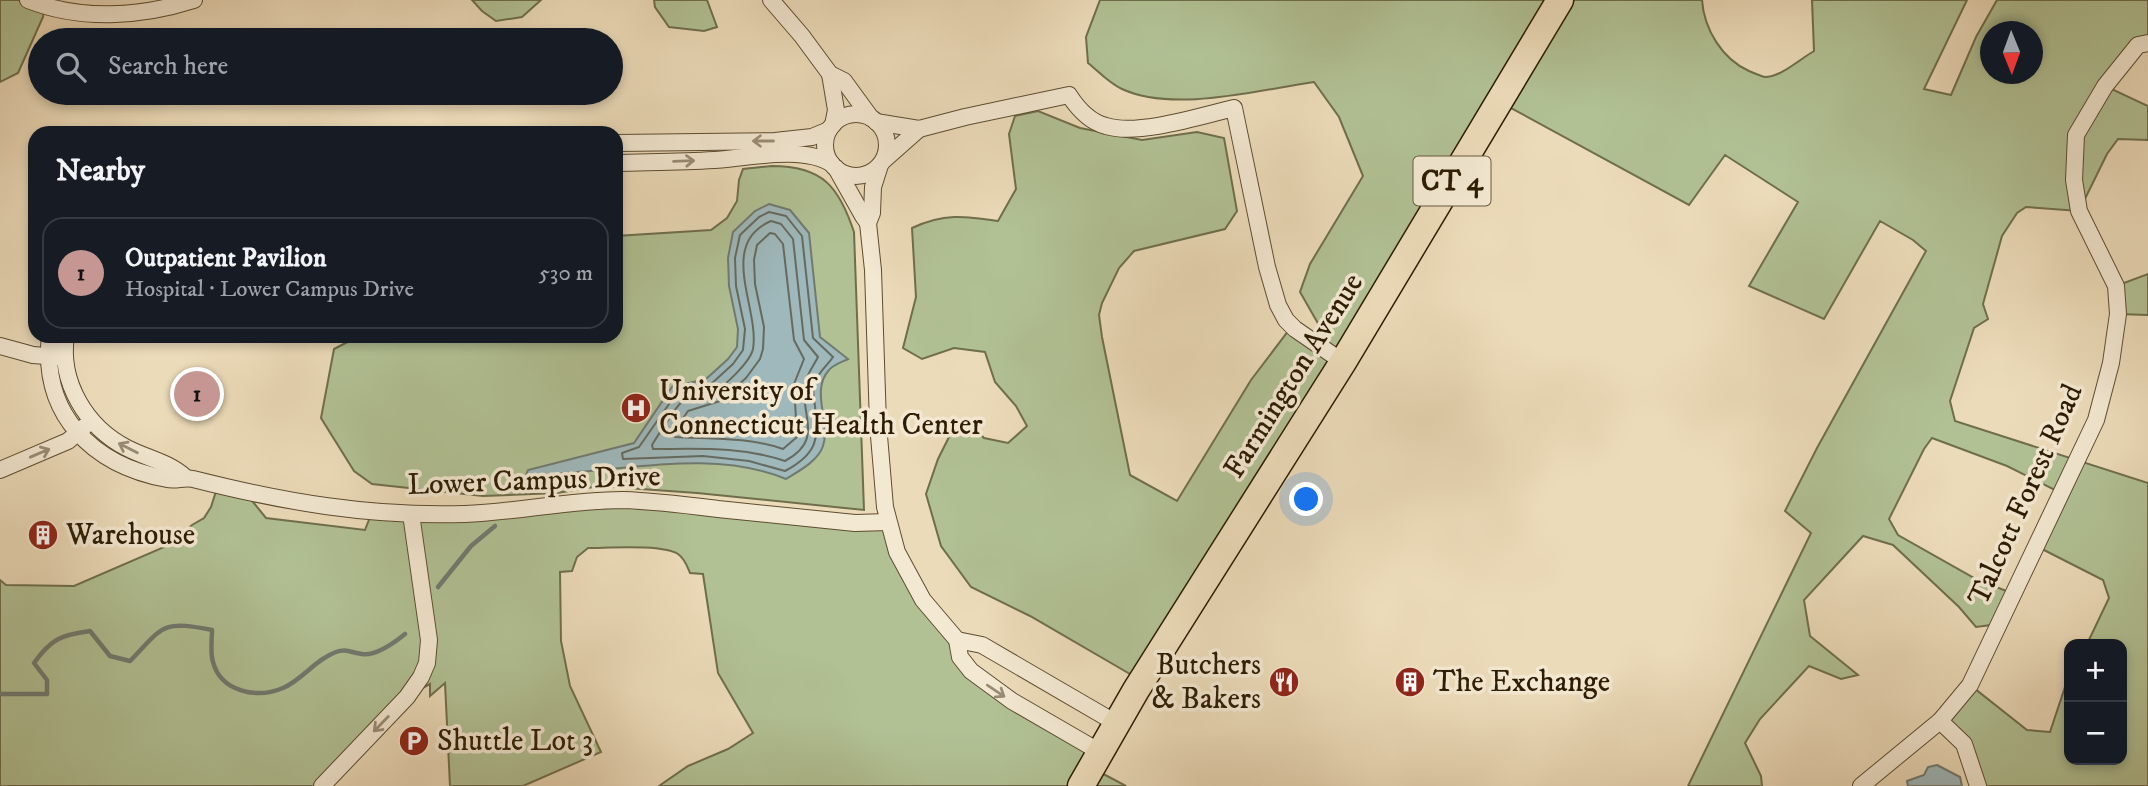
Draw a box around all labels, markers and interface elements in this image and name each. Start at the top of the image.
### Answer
north arrow [1980,21,2043,84]
search box [28,28,623,105]
icon: search [52,48,90,86]
text: Search here [108,50,228,83]
one-way arrow [752,134,775,148]
text: Nearby [56,153,145,190]
one-way arrow [672,154,695,167]
road number: CT 4 [1414,156,1490,206]
text: Outpatient Pavilion [125,242,327,275]
text: 1 [77,259,85,288]
text: 530 m [538,259,593,288]
street label: Farmington Avenue [1216,267,1372,485]
text: Hospital · Lower Campus Drive [125,275,414,304]
pin: 1 [174,368,220,420]
place label: University of Connecticut Health Center [659,373,983,444]
street label: Talcott Forest Road [1961,379,2091,611]
hospital icon: University of Connecticut Health Center [619,391,653,425]
one-way arrow [118,441,139,454]
one-way arrow [28,446,50,459]
street label: Lower Campus Drive [407,458,661,504]
your location [1289,482,1323,516]
place label: Warehouse [65,517,195,554]
building icon: Warehouse [26,518,60,552]
map controls [2064,639,2127,765]
button: + [2064,639,2127,702]
place label: Butchers & Bakers [1152,647,1261,718]
place label: The Exchange [1433,664,1610,701]
restaurant icon: Butchers & Bakers [1267,665,1301,699]
building icon: The Exchange [1393,665,1427,699]
one-way arrow [986,684,1005,698]
button: − [2064,702,2127,765]
one-way arrow [373,716,390,733]
place label: Shuttle Lot 3 [437,723,593,760]
parking icon: Shuttle Lot 3 [397,724,431,758]

